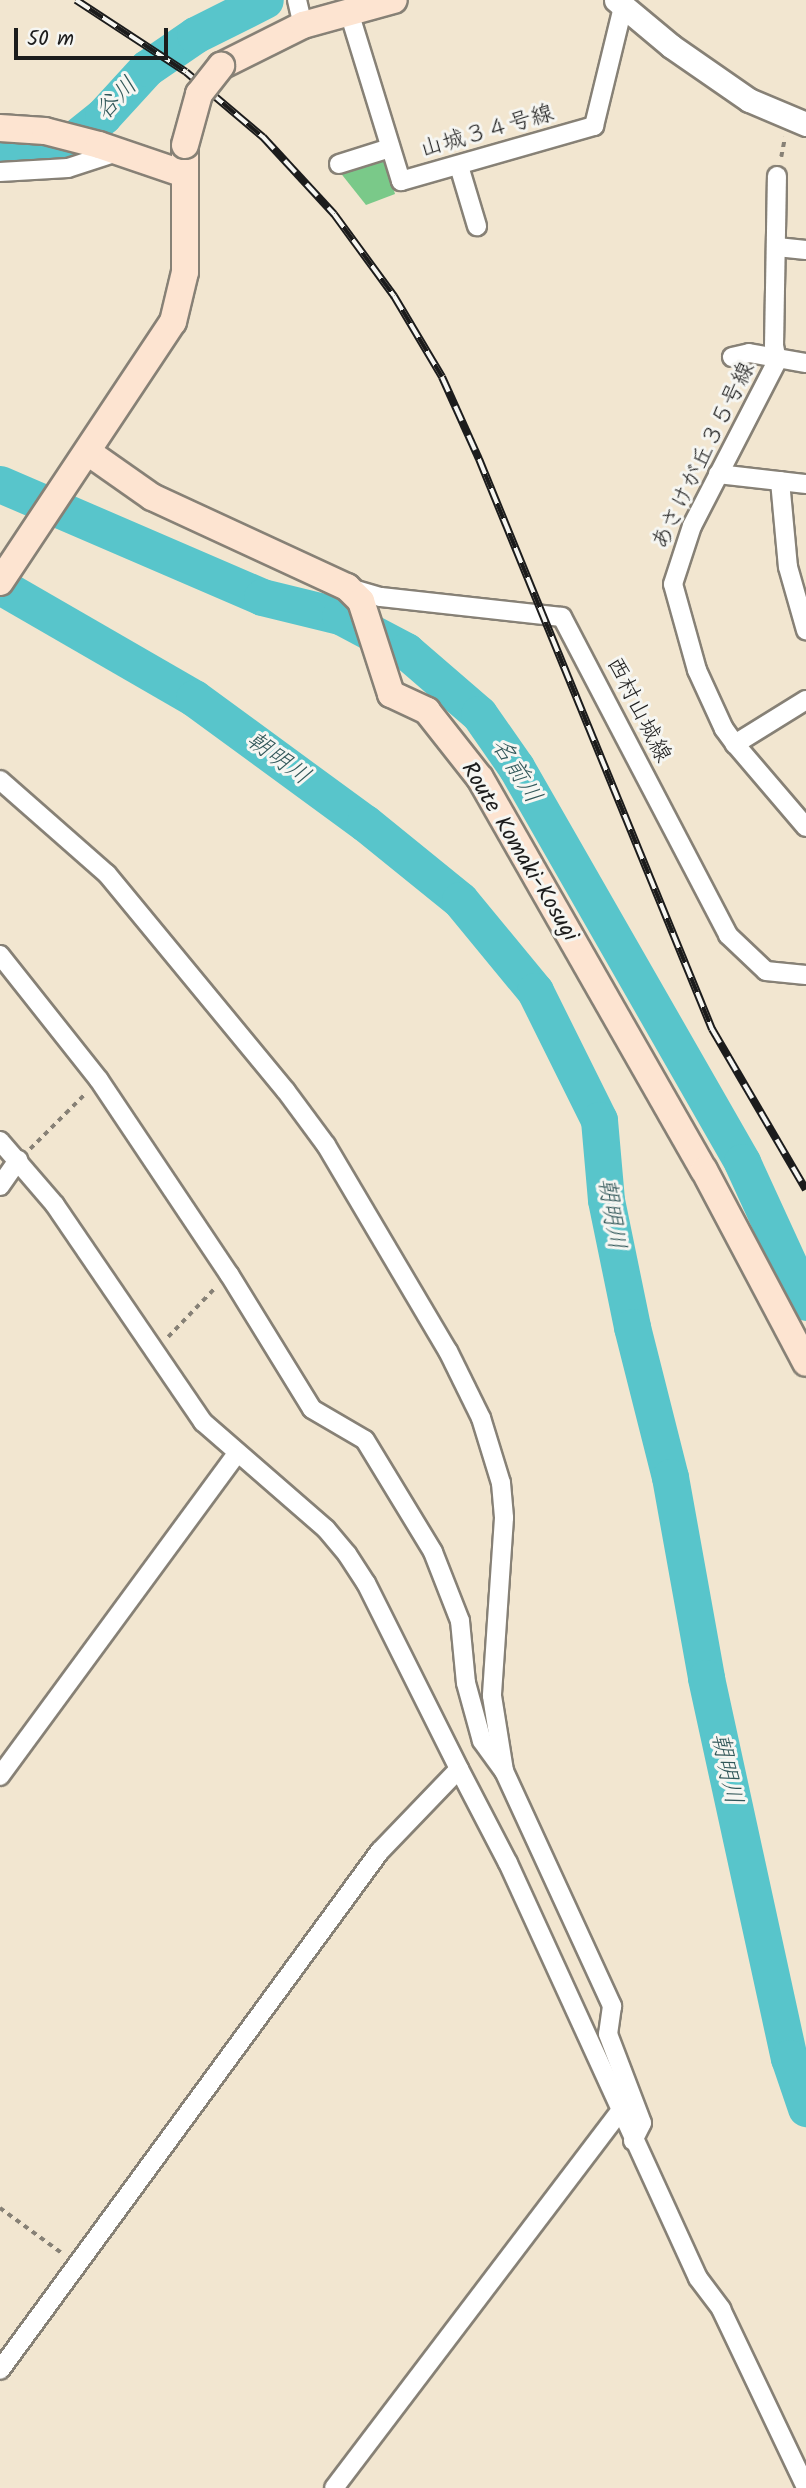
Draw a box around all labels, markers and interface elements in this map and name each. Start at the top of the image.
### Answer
scale bar [18,14,172,58]
text: 50 m [27,23,74,56]
water label: 谷川 [90,72,144,126]
street label: 山城３４号線 [417,100,557,164]
street label: あさけが丘３５号線 [646,357,762,555]
street label: 西村山城線 [600,653,676,767]
water label: 朝明川 [240,726,316,792]
water label: 名前川 [485,733,547,809]
street label: Route Komaki-Kosugi [454,757,584,947]
water label: 朝明川 [591,1176,631,1252]
water label: 朝明川 [704,1731,748,1807]

